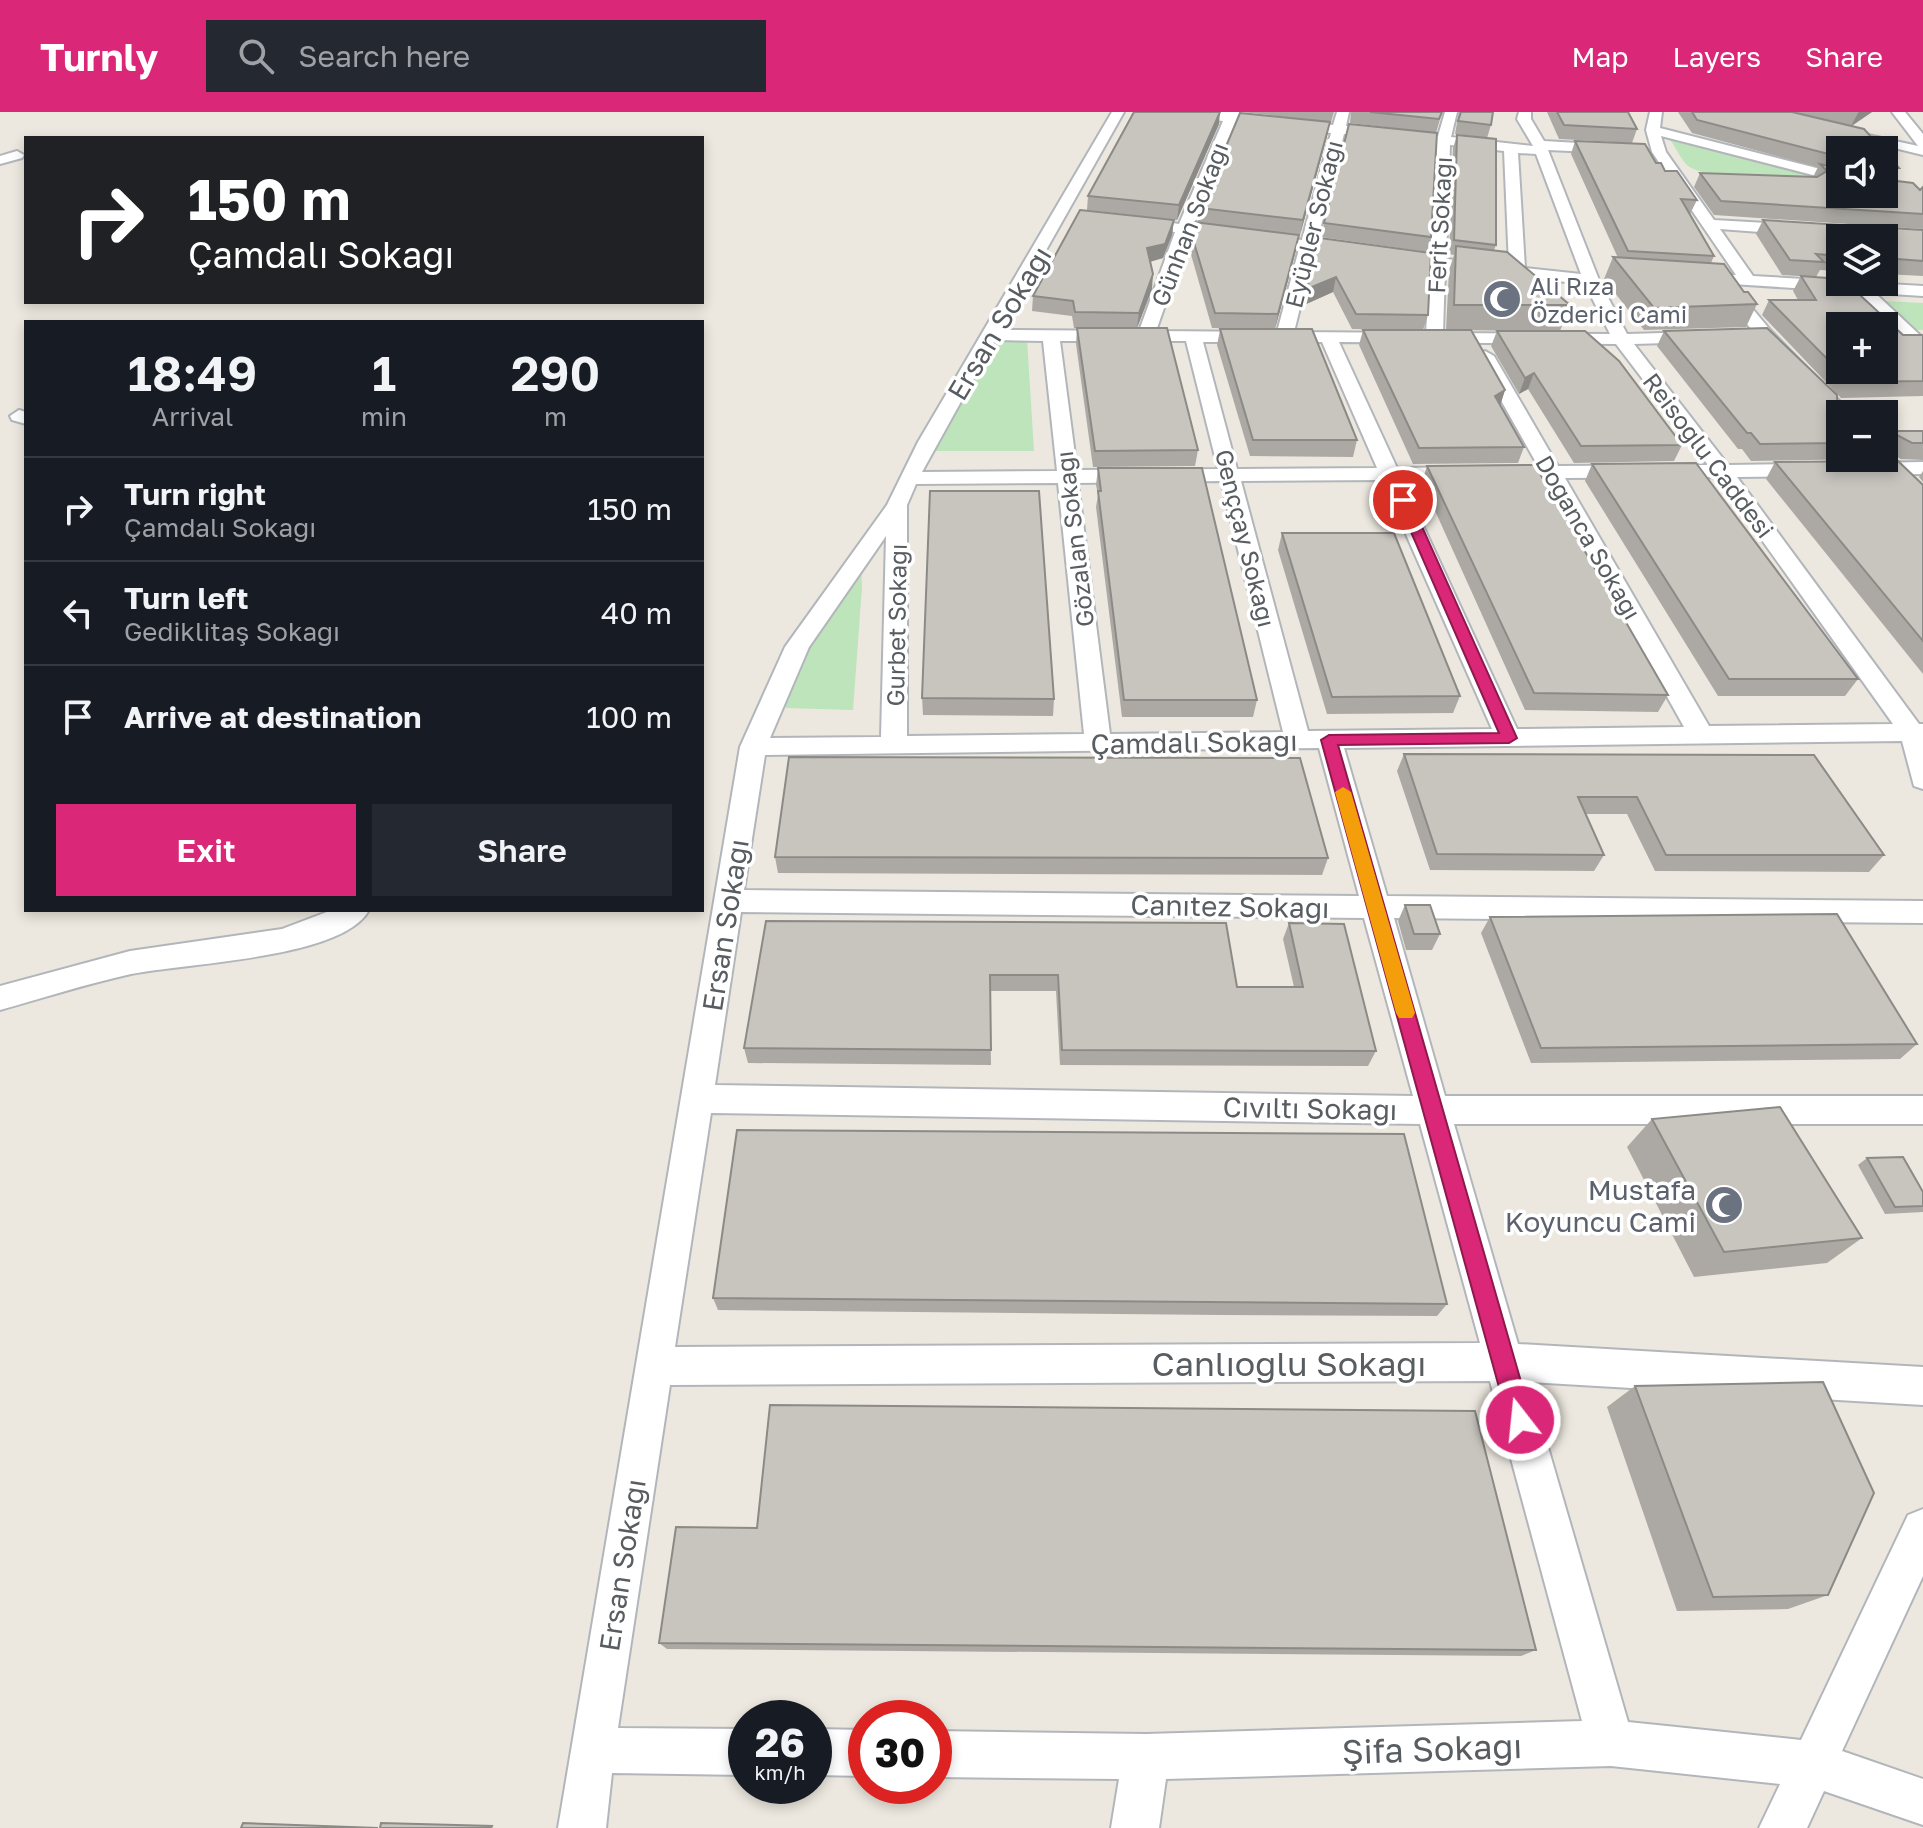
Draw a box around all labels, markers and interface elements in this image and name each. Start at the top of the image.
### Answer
search box [206,20,766,92]
text: Turnly [40,34,158,79]
icon: search [234,34,278,78]
text: Search here [298,38,470,74]
text: Map [1571,40,1629,73]
text: Layers [1673,40,1761,73]
text: Share [1805,40,1883,73]
map controls [1826,136,1898,472]
button: sound [1826,136,1898,208]
street label: Eyüpler Sokağı [1278,137,1348,311]
street label: Günhan Sokağı [1144,138,1234,310]
street label: Ferit Sokağı [1421,156,1457,294]
text: 150 m [188,165,350,232]
icon: right [56,168,160,272]
button: layers [1826,224,1898,296]
text: Çamdalı Sokağı [188,233,454,276]
street label: Ersan Sokağı [940,240,1058,406]
place label: Ali Rıza Özderici Cami [1530,271,1687,328]
mosque icon: Ali Rıza Özderici Cami [1481,278,1523,320]
button: + [1826,312,1898,384]
text: 18:49 [128,344,257,402]
text: 1 [372,344,396,402]
text: 290 [511,344,600,402]
street label: Reisoğlu Caddesi [1638,367,1780,543]
button: − [1826,400,1898,472]
text: Arrival [152,401,233,432]
text: min [361,401,407,432]
text: m [544,401,567,432]
street label: Genççay Sokağı [1210,446,1282,630]
street label: Gözalan Sokağı [1049,449,1099,629]
street label: Doğanca Sokağı [1530,450,1648,624]
pin [1369,466,1437,534]
text: Turn right [124,476,266,512]
icon: arrive [1381,478,1425,522]
icon: right [56,487,100,531]
text: 150 m [587,491,672,527]
text: Çamdalı Sokağı [124,512,316,543]
street label: Gurbet Sokağı [880,543,912,707]
text: Turn left [124,580,249,616]
icon: left [56,591,100,635]
text: 40 m [601,595,672,631]
text: Gediklitaş Sokağı [124,616,340,647]
icon: arrive [56,695,100,739]
text: Arrive at destination [124,699,421,735]
text: 100 m [586,699,672,735]
street label: Çamdalı Sokağı [1090,724,1298,760]
button: Exit [56,804,356,896]
button: Share [372,804,672,896]
street label: Ersan Sokağı [695,837,755,1013]
street label: Canıtez Sokağı [1130,888,1330,924]
street label: Cıvıltı Sokağı [1222,1090,1398,1126]
place label: Mustafa Koyuncu Cami [1505,1173,1696,1238]
mosque icon: Mustafa Koyuncu Cami [1703,1184,1745,1226]
street label: Canlıoğlu Sokağı [1152,1343,1426,1383]
position arrow [1478,1378,1562,1462]
street label: Ersan Sokağı [592,1477,652,1653]
speed limit sign: 30 [848,1700,952,1804]
text: 26 [755,1718,805,1766]
street label: Şifa Sokağı [1341,1725,1523,1771]
text: km/h [755,1760,805,1784]

